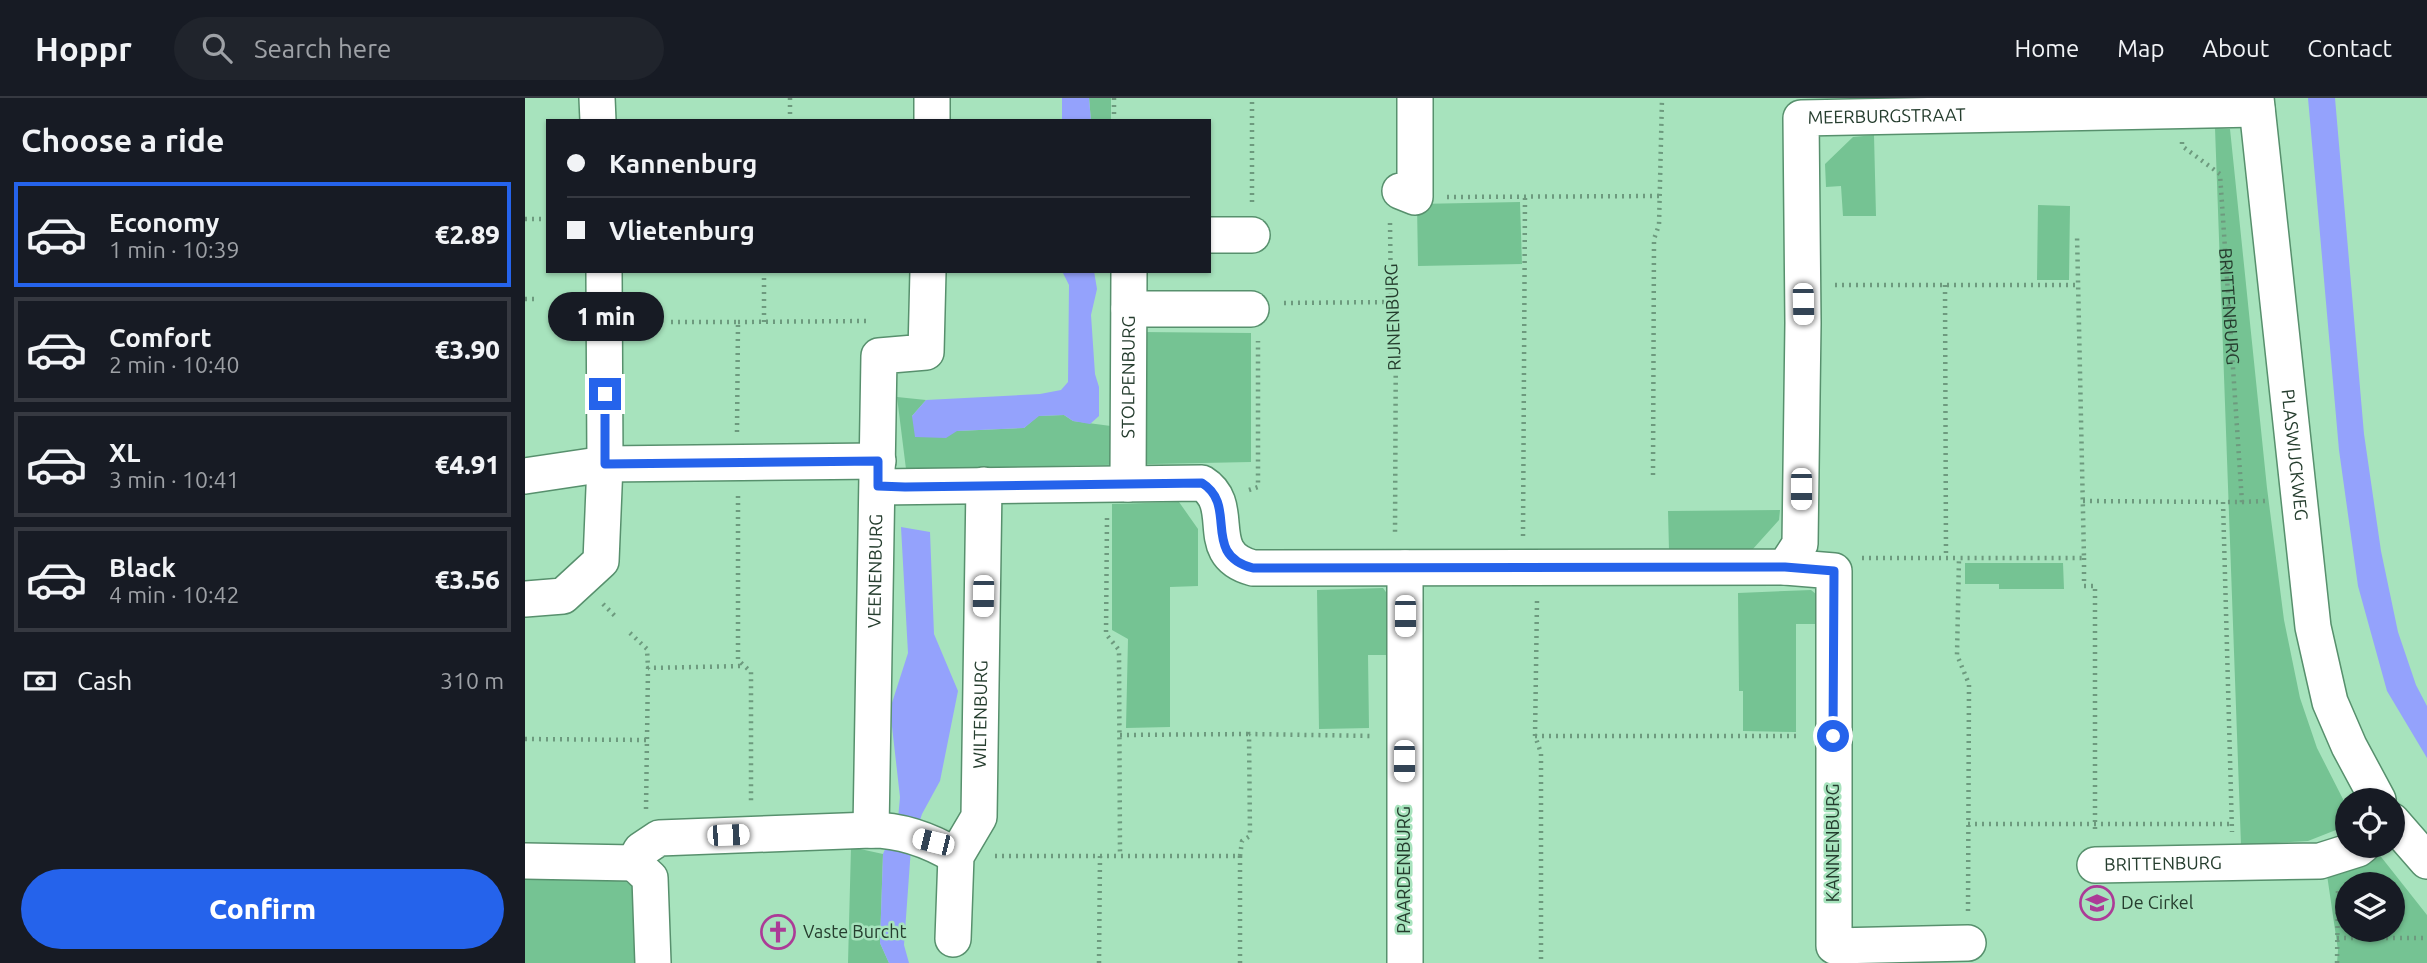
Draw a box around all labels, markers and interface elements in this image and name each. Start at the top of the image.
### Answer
search box [174,17,664,80]
icon: search [198,29,236,67]
text: Hoppr [35,30,132,67]
text: Search here [254,34,391,63]
text: Home [2014,35,2079,62]
text: Map [2117,35,2164,62]
text: About [2202,35,2269,62]
text: Contact [2307,35,2392,62]
street label: MEERBURGSTRAAT [1807,104,1966,127]
text: Choose a ride [21,122,224,158]
text: Kannenburg [609,149,757,178]
icon: car [25,203,88,266]
text: Economy [109,208,219,237]
text: Vlietenburg [609,216,755,245]
text: €2.89 [435,220,500,249]
text: 1 min · 10:39 [109,237,240,262]
street label: BRITTENBURG [2216,247,2244,366]
street label: RIJNENBURG [1380,263,1404,371]
car [1793,283,1814,325]
callout: 1 min [547,292,663,342]
text: 1 min [577,304,635,329]
street label: STOLPENBURG [1117,316,1138,438]
icon: car [25,318,88,381]
text: Comfort [109,323,212,352]
text: €3.90 [435,335,500,364]
text: 2 min · 10:40 [109,352,240,377]
route end [589,378,621,410]
street label: PLASWIJCKWEG [2278,388,2312,522]
icon: car [25,433,88,496]
text: XL [109,438,140,467]
text: €4.91 [435,450,500,479]
text: 3 min · 10:41 [109,467,240,492]
car [1791,468,1812,510]
street label: VEENENBURG [863,514,885,628]
icon: car [25,548,88,611]
text: Black [109,553,176,582]
text: €3.56 [435,565,500,594]
car [973,575,994,617]
text: 4 min · 10:42 [109,582,240,607]
car [1395,595,1416,637]
street label: WILTENBURG [969,660,990,769]
icon: cash [21,662,59,700]
text: Cash [77,666,132,695]
text: 310 m [440,668,504,693]
route start [1817,720,1849,752]
car [1394,740,1415,782]
street label: KANNENBURG [1822,784,1842,902]
map controls [2335,788,2405,942]
button: locate [2335,788,2405,858]
street label: PAARDENBURG [1393,806,1413,934]
car [707,824,750,846]
car [911,827,956,857]
street label: BRITTENBURG [2104,852,2222,874]
button: Confirm [21,869,504,949]
button: layers [2335,872,2405,942]
school or university icon: De Cirkel [2078,884,2116,922]
place label: De Cirkel [2121,892,2194,912]
church icon: Vaste Burcht [759,913,797,951]
place label: Vaste Burcht [803,921,907,941]

